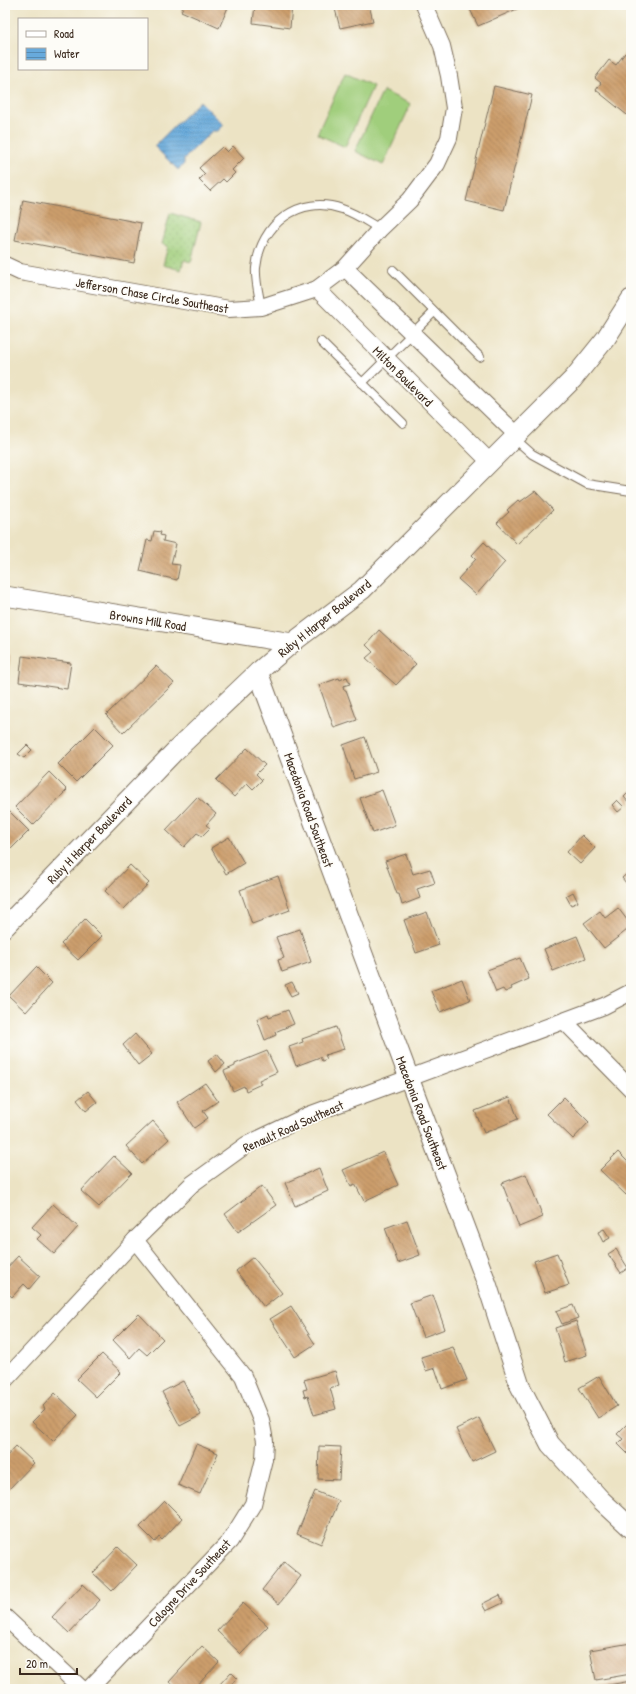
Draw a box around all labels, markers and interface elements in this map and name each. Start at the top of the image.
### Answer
legend [18,18,148,70]
text: Road [54,25,74,42]
text: Water [54,45,80,62]
street label: Jefferson Chase Circle Southeast [74,273,230,317]
street label: Milton Boulevard [369,342,437,410]
street label: Ruby H Harper Boulevard [274,575,374,661]
street label: Browns Mill Road [108,605,188,635]
street label: Macedonia Road Southeast [280,750,338,870]
street label: Ruby H Harper Boulevard [43,792,135,888]
street label: Macedonia Road Southeast [392,1053,452,1173]
street label: Renault Road Southeast [240,1095,347,1156]
street label: Cologne Drive Southeast [143,1535,235,1631]
scale bar [20,1650,77,1676]
text: 20 m [26,1655,48,1672]

